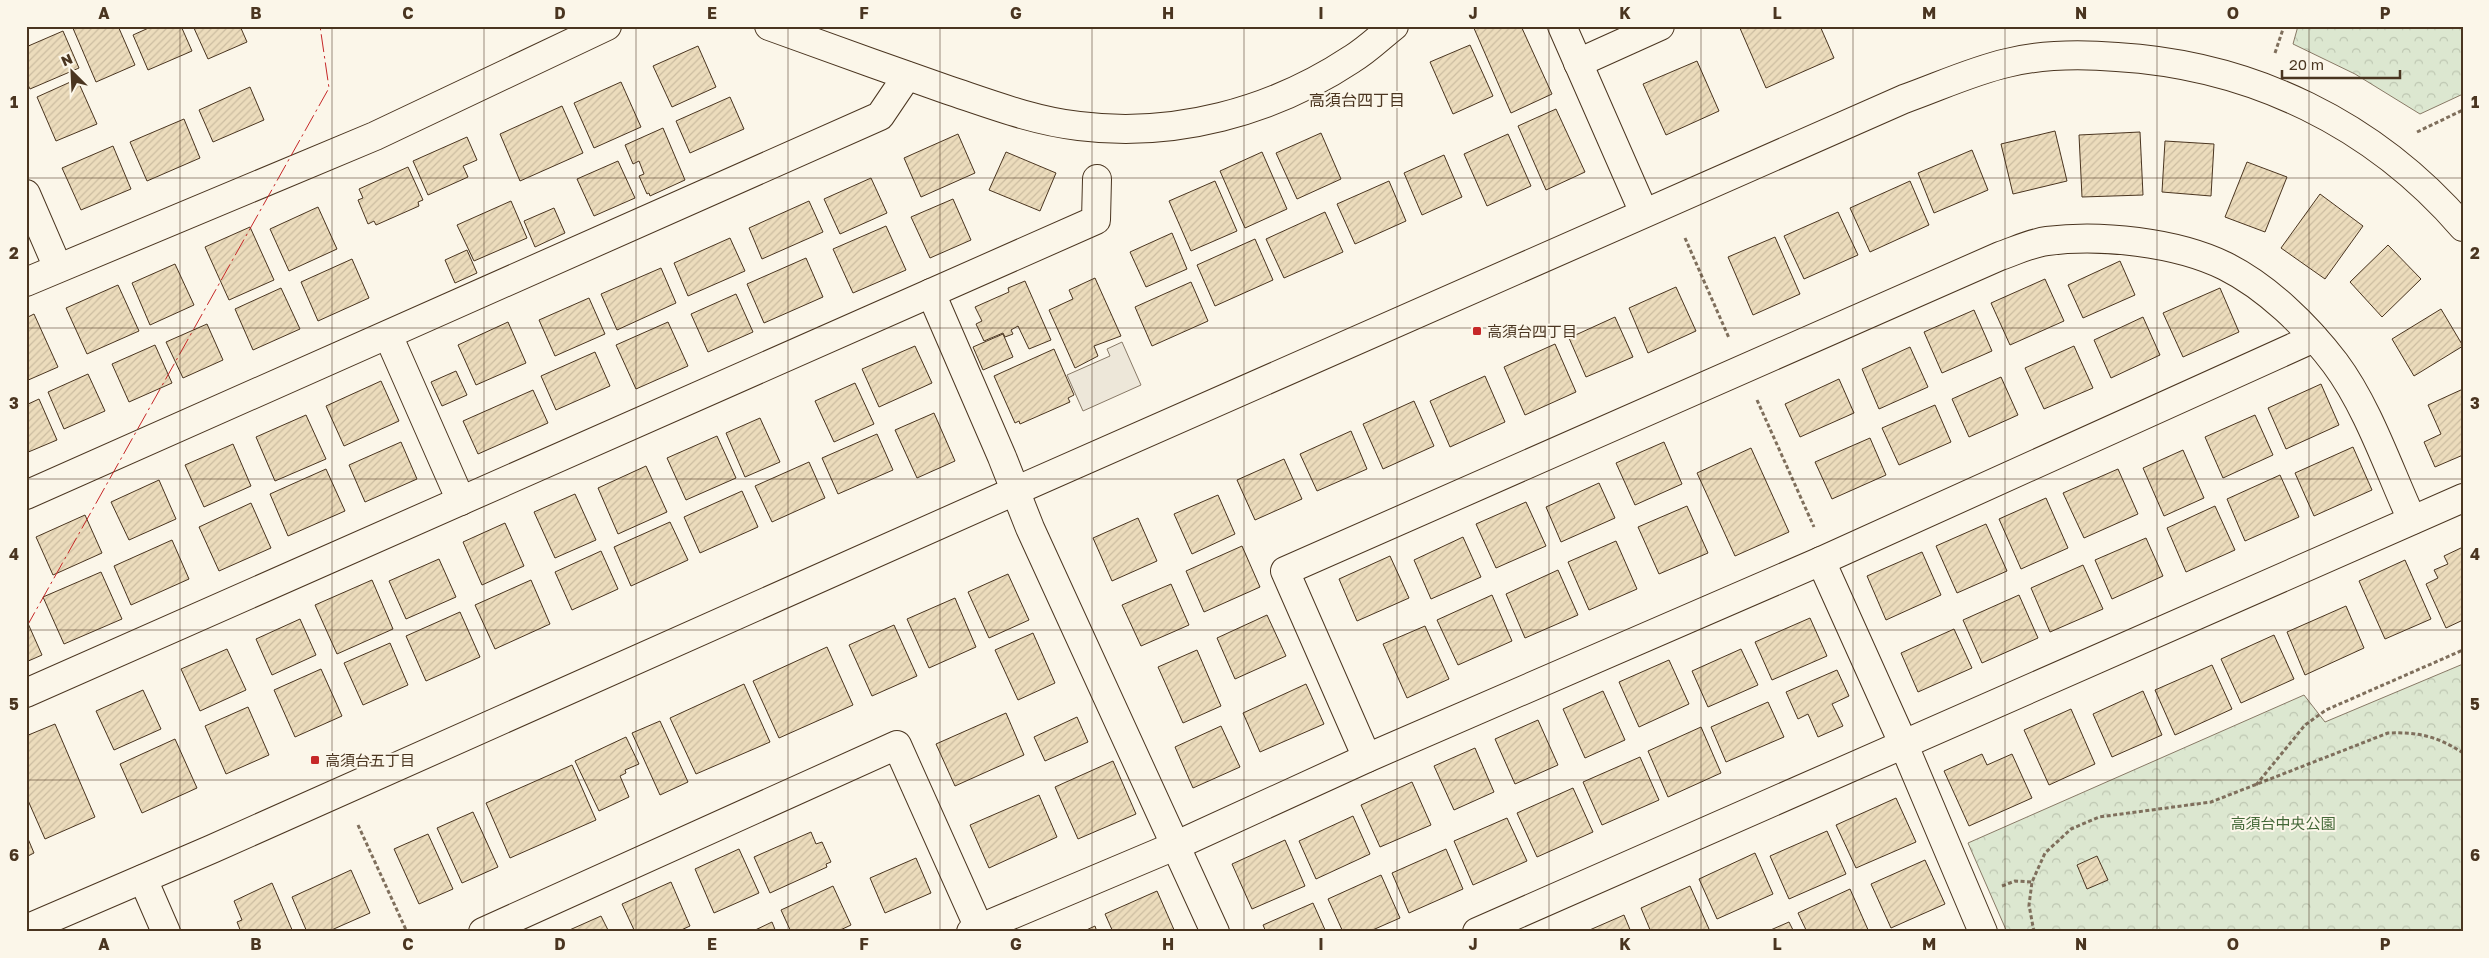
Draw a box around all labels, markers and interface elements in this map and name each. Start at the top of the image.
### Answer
text: A [98,3,110,23]
text: B [250,3,262,23]
text: C [402,3,414,23]
text: D [554,3,566,23]
text: E [707,3,717,23]
text: F [859,3,869,23]
text: G [1010,3,1022,23]
text: H [1162,3,1174,23]
text: I [1318,3,1324,23]
text: J [1468,3,1478,23]
text: K [1619,3,1631,23]
text: L [1772,3,1782,23]
text: M [1922,3,1936,23]
text: N [2075,3,2087,23]
text: O [2227,3,2239,23]
text: P [2380,3,2391,23]
north arrow [48,48,98,98]
scale bar [2282,48,2399,80]
text: N [58,50,75,70]
text: 20 m [2289,55,2324,73]
district label: 高須台四丁目 [1309,90,1405,110]
text: 1 [10,92,18,112]
text: 1 [2471,92,2479,112]
text: 2 [9,243,19,263]
text: 2 [2470,243,2480,263]
place label: 高須台四丁目 [1487,322,1577,340]
marker: 高須台四丁目 [1471,325,1483,337]
text: 3 [9,393,19,413]
text: 3 [2470,393,2480,413]
text: 4 [9,544,19,564]
text: 4 [2470,544,2480,564]
text: 5 [9,694,19,714]
text: 5 [2470,694,2480,714]
place label: 高須台五丁目 [325,751,415,769]
marker: 高須台五丁目 [309,754,321,766]
park label: 高須台中央公園 [2230,814,2336,832]
text: 6 [9,845,19,865]
text: 6 [2470,845,2480,865]
text: A [98,934,110,954]
text: B [250,934,262,954]
text: C [402,934,414,954]
text: D [554,934,566,954]
text: E [707,934,717,954]
text: F [859,934,869,954]
text: G [1010,934,1022,954]
text: H [1162,934,1174,954]
text: I [1318,934,1324,954]
text: J [1468,934,1478,954]
text: K [1619,934,1631,954]
text: L [1772,934,1782,954]
text: M [1922,934,1936,954]
text: N [2075,934,2087,954]
text: O [2227,934,2239,954]
text: P [2380,934,2391,954]

